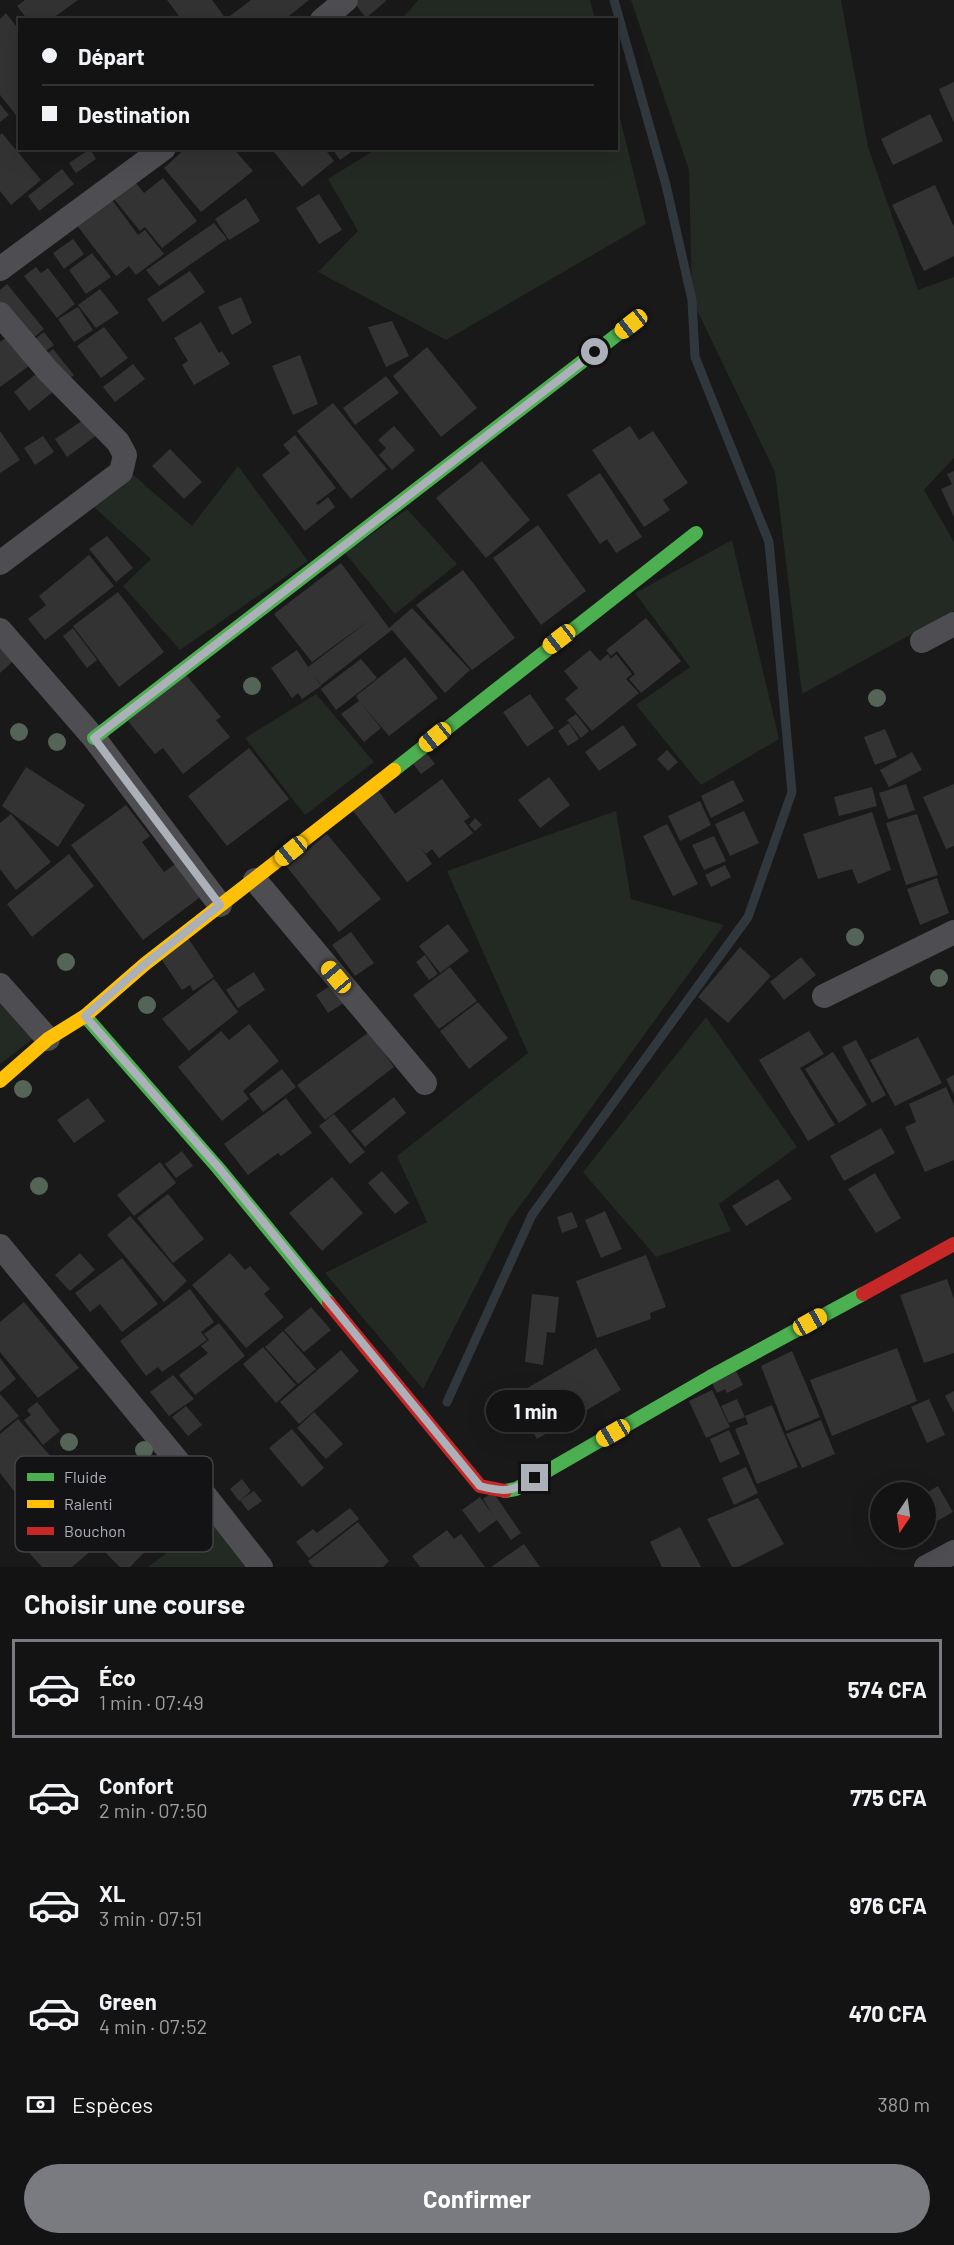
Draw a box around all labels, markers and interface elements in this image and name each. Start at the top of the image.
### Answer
text: Départ [78,43,145,69]
text: Destination [78,101,190,127]
car [611,306,651,342]
route start [581,338,608,365]
car [539,621,579,657]
car [415,719,455,755]
car [271,833,311,869]
car [318,957,354,997]
car [790,1305,830,1339]
callout: 1 min [486,1391,584,1433]
text: 1 min [514,1399,557,1423]
car [593,1416,633,1450]
legend [15,1456,213,1552]
route end [521,1464,548,1491]
text: Fluide [64,1467,107,1486]
north arrow [870,1482,936,1548]
map controls [870,1482,936,1548]
text: Ralenti [64,1494,113,1513]
text: Bouchon [64,1521,126,1540]
text: Choisir une course [24,1587,245,1619]
icon: car [27,1662,81,1716]
text: Éco [99,1664,136,1690]
text: 574 CFA [848,1676,927,1702]
text: 1 min · 07:49 [99,1690,204,1714]
icon: car [27,1770,81,1824]
text: Confort [99,1772,174,1798]
text: 775 CFA [850,1784,927,1810]
text: 2 min · 07:50 [99,1798,207,1822]
icon: car [27,1878,81,1932]
text: XL [99,1880,125,1906]
text: 976 CFA [849,1892,927,1918]
text: 3 min · 07:51 [99,1906,202,1930]
icon: car [27,1986,81,2040]
text: Green [99,1988,157,2014]
text: 470 CFA [849,2000,927,2026]
text: 4 min · 07:52 [99,2014,207,2038]
icon: cash [24,2088,57,2121]
text: Espèces [72,2091,153,2117]
text: 380 m [877,2092,930,2116]
button: Confirmer [24,2164,930,2233]

